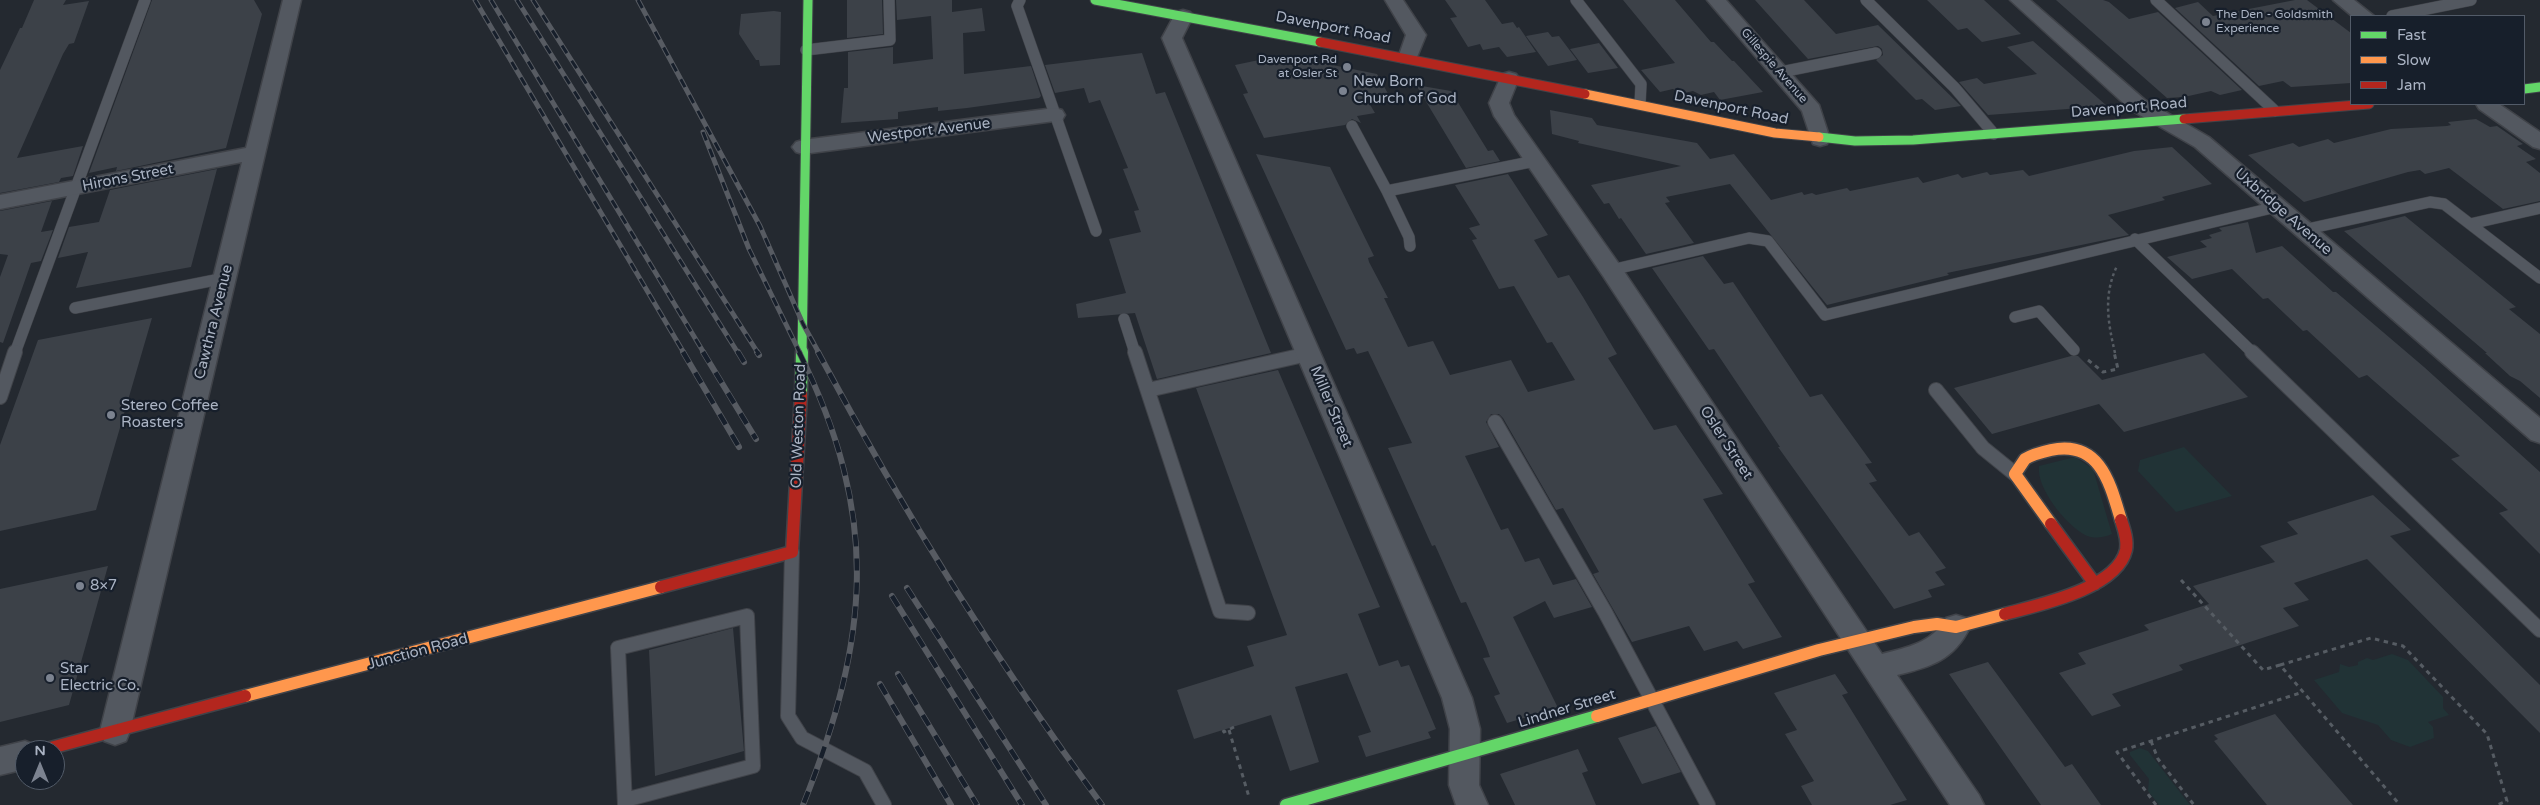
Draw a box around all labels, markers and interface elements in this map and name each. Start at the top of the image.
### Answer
street label: Davenport Road [1274,8,1392,48]
place label: The Den - Goldsmith Experience [2216,8,2333,36]
legend [2350,15,2525,105]
marker: The Den - Goldsmith Experience [2200,16,2212,28]
street label: Gillespie Avenue [1738,26,1810,106]
text: Fast [2397,26,2426,44]
text: Slow [2397,51,2431,69]
place label: Davenport Rd at Osler St [1258,53,1337,81]
marker: Davenport Rd at Osler St [1341,61,1353,73]
place label: New Born Church of God [1353,73,1457,108]
text: Jam [2397,76,2426,94]
marker: New Born Church of God [1337,85,1349,97]
street label: Davenport Road [1672,87,1790,129]
street label: Davenport Road [2070,94,2188,122]
street label: Westport Avenue [867,115,991,147]
street label: Hirons Street [81,160,175,196]
street label: Uxbridge Avenue [2231,165,2335,259]
street label: Cawthra Avenue [191,263,237,381]
street label: Old Weston Road [788,363,810,489]
street label: Miller Street [1306,364,1356,450]
place label: Stereo Coffee Roasters [121,397,218,432]
street label: Osler Street [1696,403,1756,483]
marker: Stereo Coffee Roasters [105,409,117,421]
place label: 8×7 [90,577,117,595]
marker: 8×7 [74,580,86,592]
street label: Junction Road [366,630,470,674]
place label: Star Electric Co. [60,660,140,695]
marker: Star Electric Co. [44,672,56,684]
street label: Lindner Street [1516,686,1618,732]
north arrow [15,740,65,790]
text: N [34,742,46,759]

